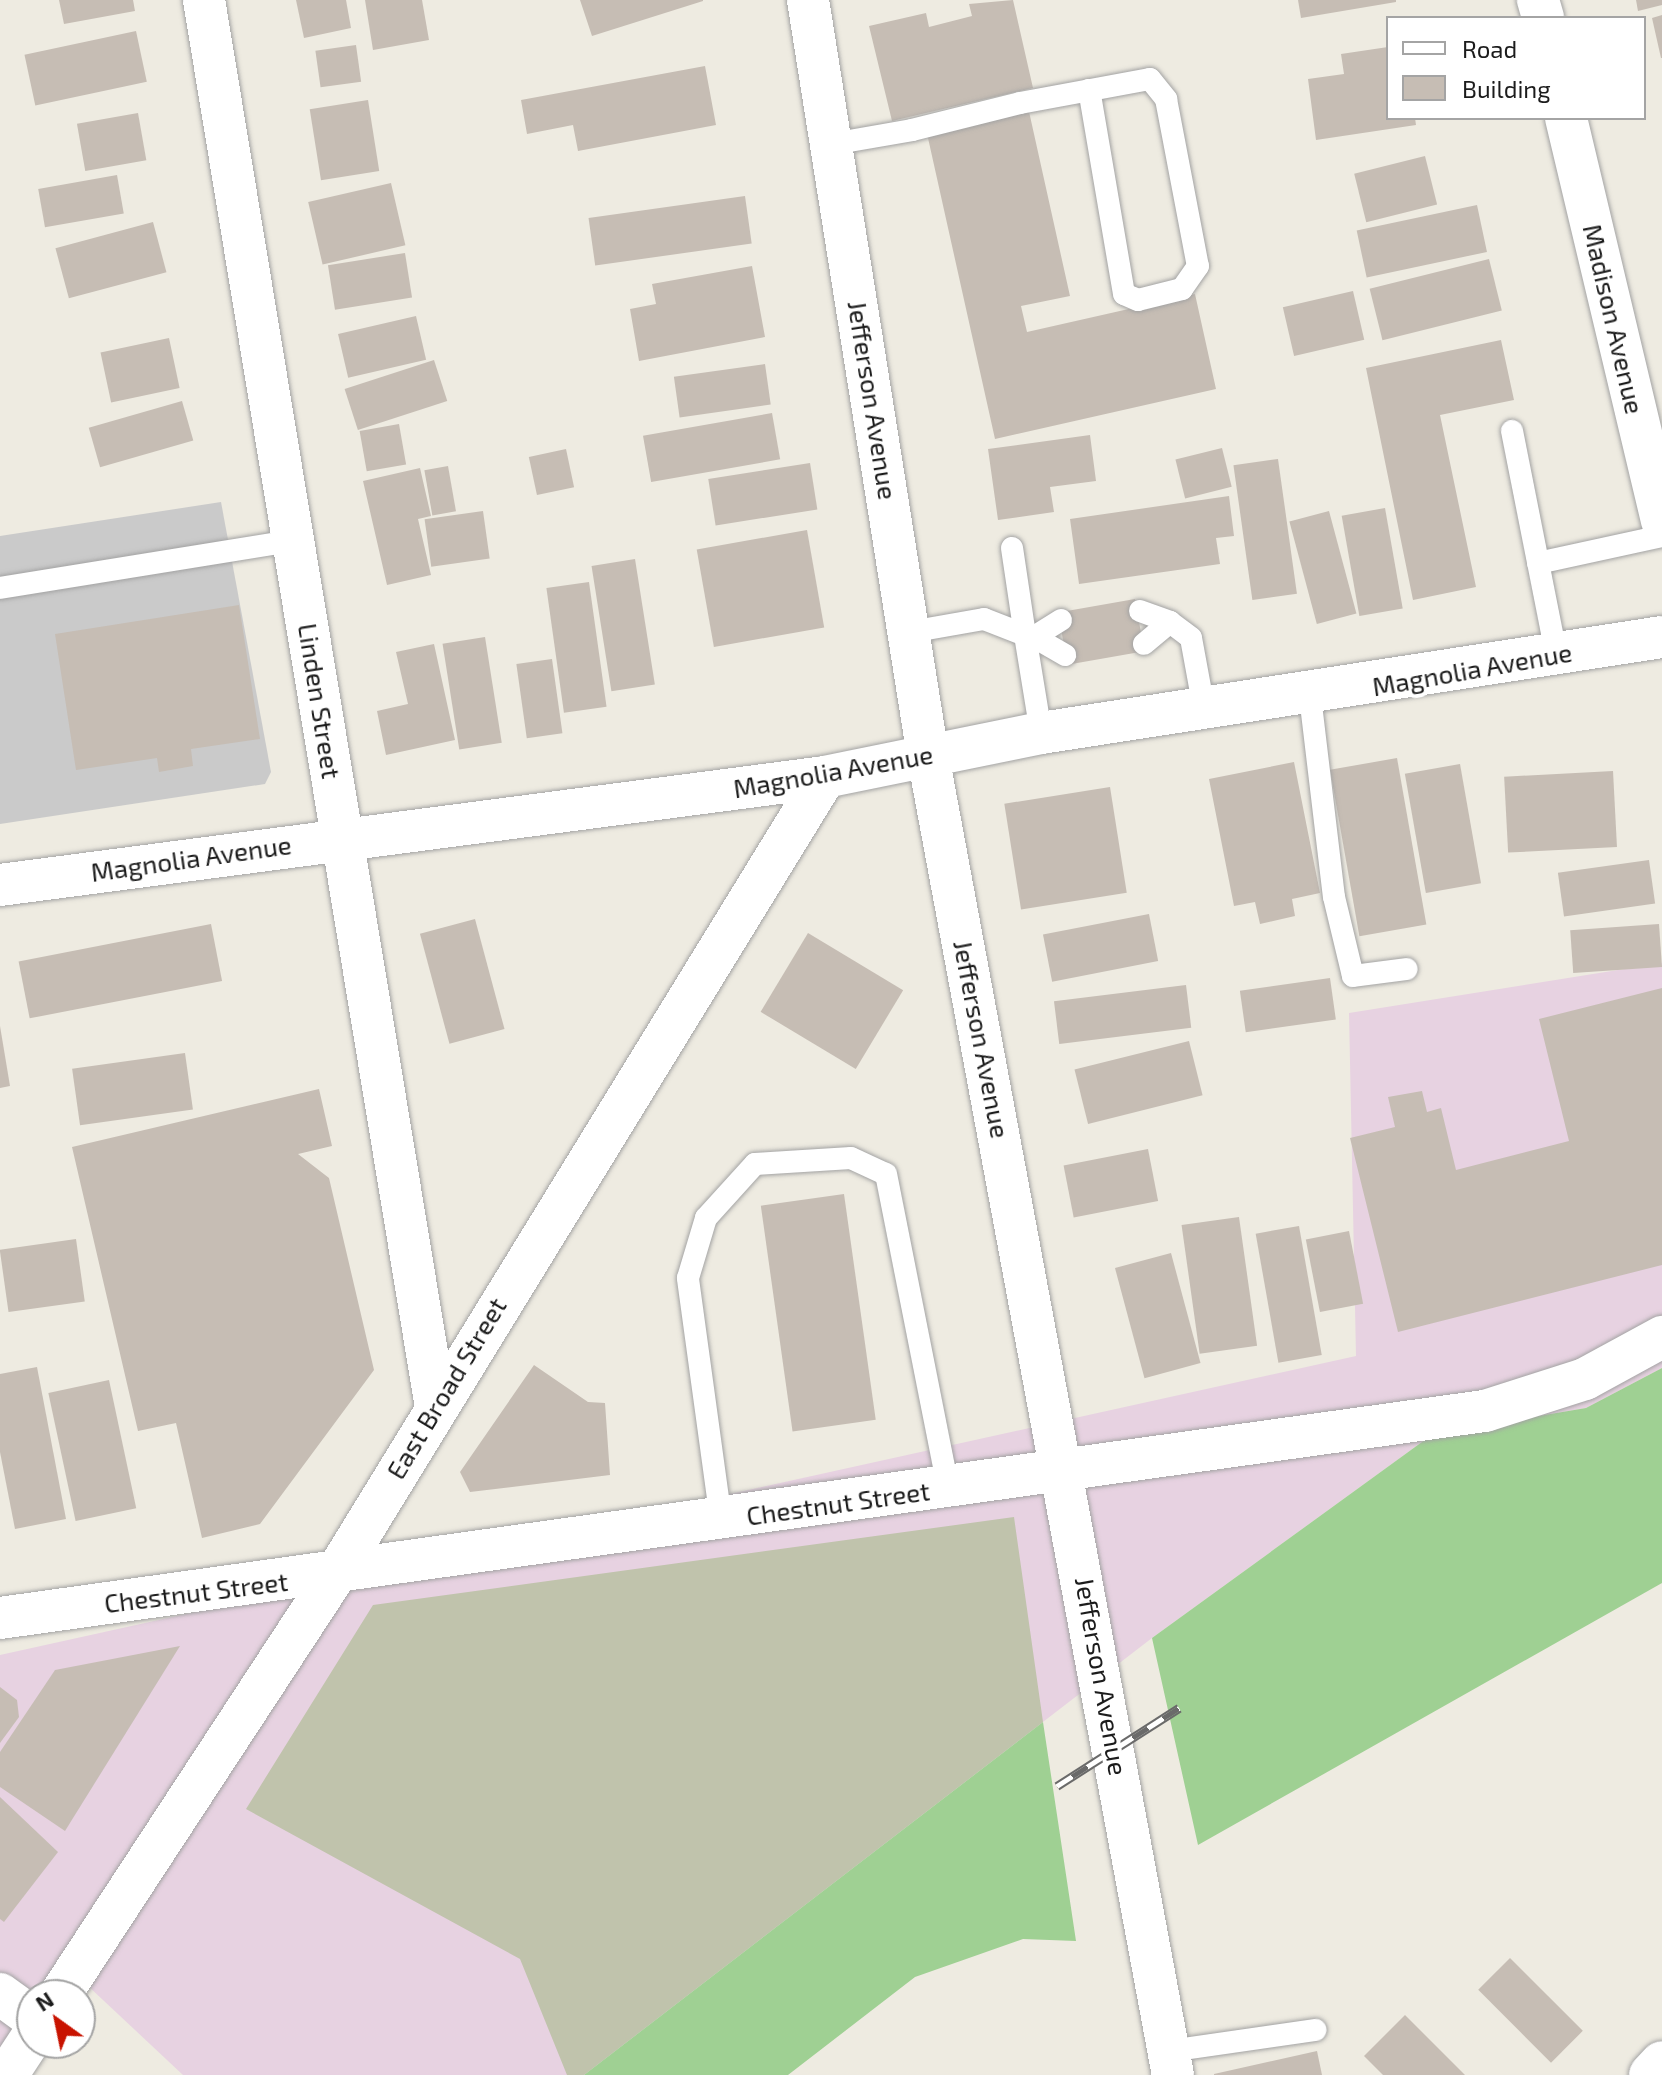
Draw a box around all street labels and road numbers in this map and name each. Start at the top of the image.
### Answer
street label: Madison Avenue [1577,221,1651,417]
street label: Jefferson Avenue [842,298,904,502]
street label: Linden Street [292,621,348,781]
street label: Magnolia Avenue [1369,636,1575,702]
street label: Magnolia Avenue [730,738,936,804]
street label: Magnolia Avenue [88,828,294,888]
street label: Jefferson Avenue [947,937,1017,1141]
street label: East Broad Street [380,1292,512,1484]
street label: Chestnut Street [744,1475,932,1531]
street label: Chestnut Street [102,1565,290,1619]
street label: Jefferson Avenue [1069,1574,1135,1778]

